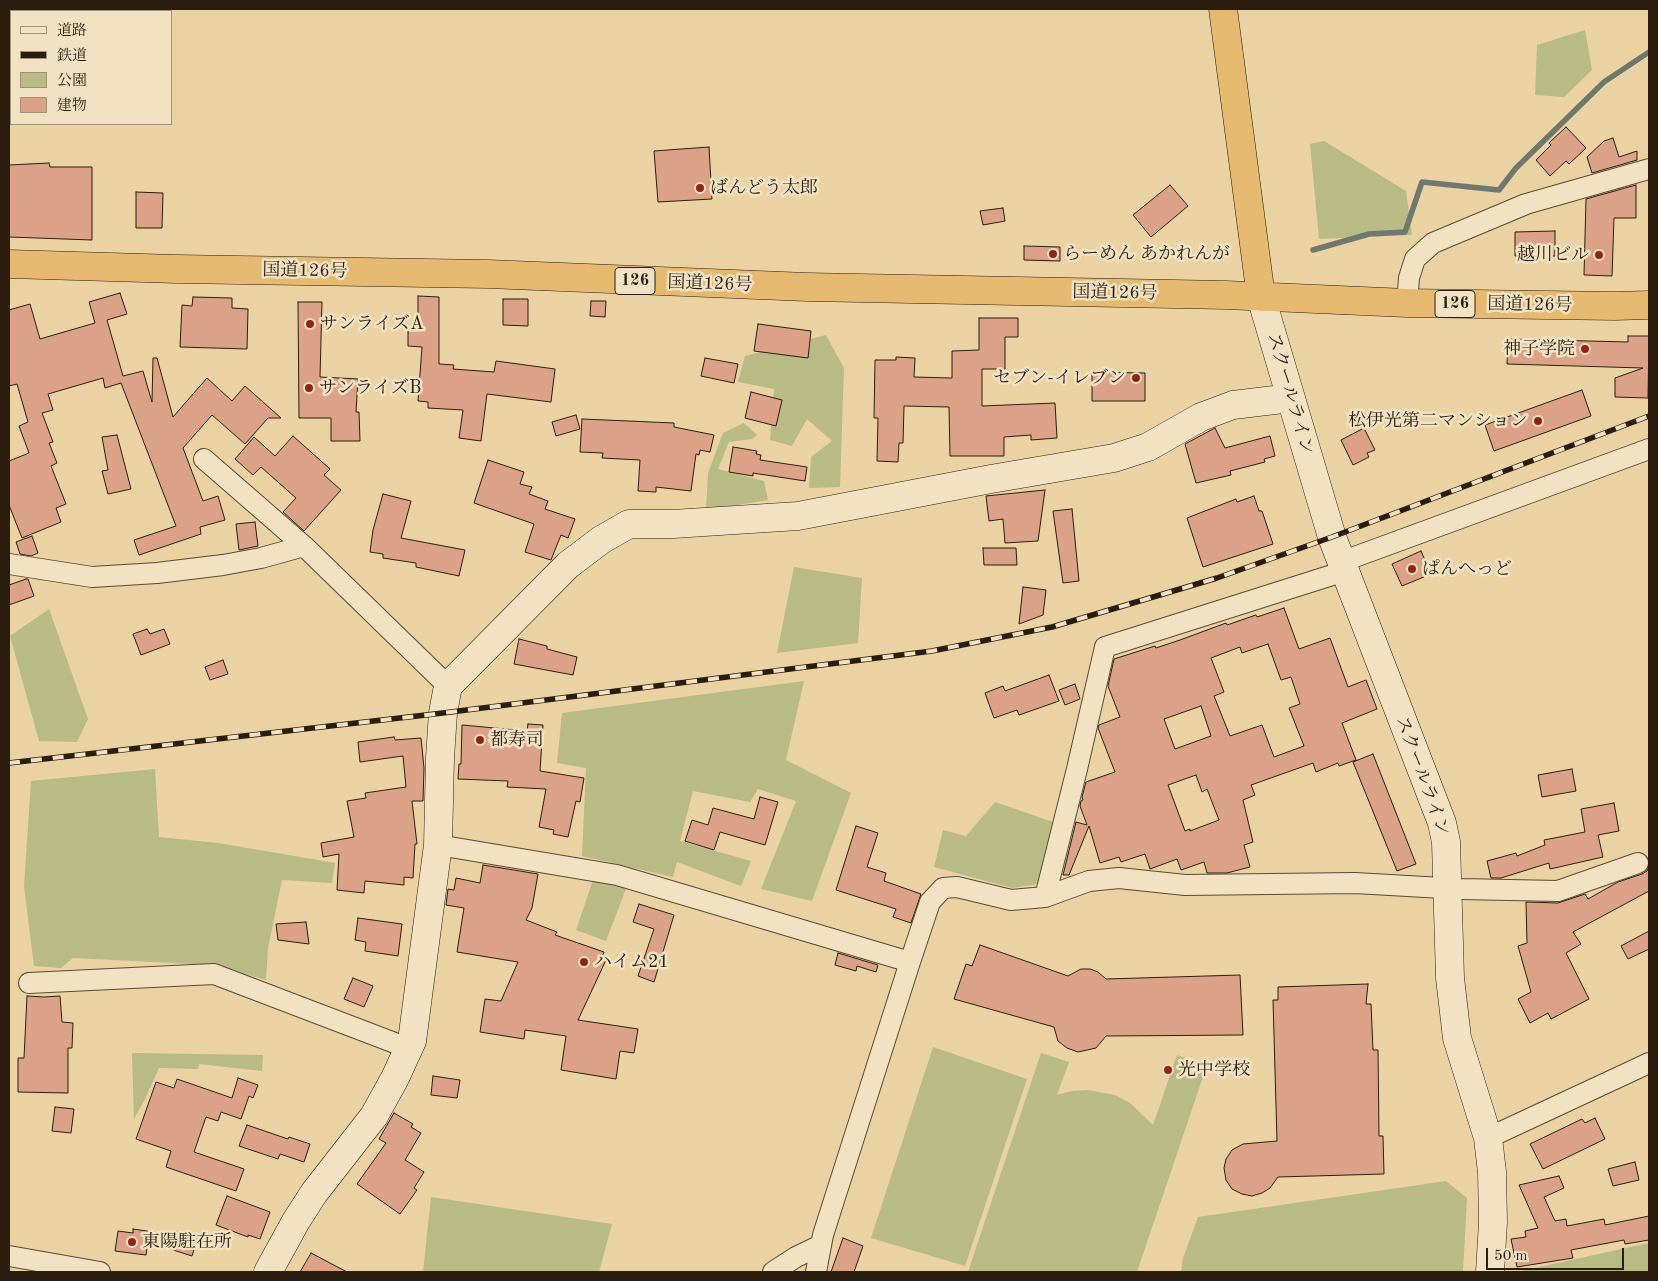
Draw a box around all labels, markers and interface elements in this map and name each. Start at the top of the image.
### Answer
legend [10,10,172,125]
text: 道路 [57,24,87,39]
text: 鉄道 [57,49,87,64]
text: 公園 [57,74,87,89]
text: 建物 [57,99,87,114]
place label: ばんどう太郎 [710,177,818,199]
marker: ばんどう太郎 [694,182,706,194]
place label: らーめん あかれんが [1063,243,1230,265]
place label: 越川ビル [1517,244,1589,266]
marker: らーめん あかれんが [1047,248,1059,260]
marker: 越川ビル [1593,249,1605,261]
street label: 国道126号 [262,259,348,283]
road number: 126 [615,268,655,294]
street label: 国道126号 [667,272,753,296]
street label: 国道126号 [1072,281,1158,305]
road number: 126 [1435,290,1475,318]
street label: 国道126号 [1487,293,1573,317]
place label: サンライズA [320,313,424,335]
marker: サンライズA [304,318,316,330]
street label: スクールライン [1262,330,1318,458]
place label: 神子学院 [1503,338,1575,360]
marker: 神子学院 [1579,343,1591,355]
place label: セブン-イレブン [993,367,1126,389]
marker: セブン-イレブン [1130,372,1142,384]
place label: サンライズB [319,377,421,399]
marker: サンライズB [303,382,315,394]
place label: 松伊光第二マンション [1348,410,1528,432]
marker: 松伊光第二マンション [1532,415,1544,427]
place label: ぱんへっど [1422,558,1512,580]
marker: ぱんへっど [1406,563,1418,575]
street label: スクールライン [1390,713,1454,839]
place label: 都寿司 [490,729,544,751]
marker: 都寿司 [474,734,486,746]
place label: ハイム21 [594,951,669,973]
marker: ハイム21 [578,956,590,968]
place label: 光中学校 [1178,1059,1250,1081]
marker: 光中学校 [1162,1064,1174,1076]
place label: 東陽駐在所 [142,1231,232,1253]
marker: 東陽駐在所 [126,1236,138,1248]
scale bar [1488,1238,1626,1270]
text: 50 m [1494,1249,1528,1264]

